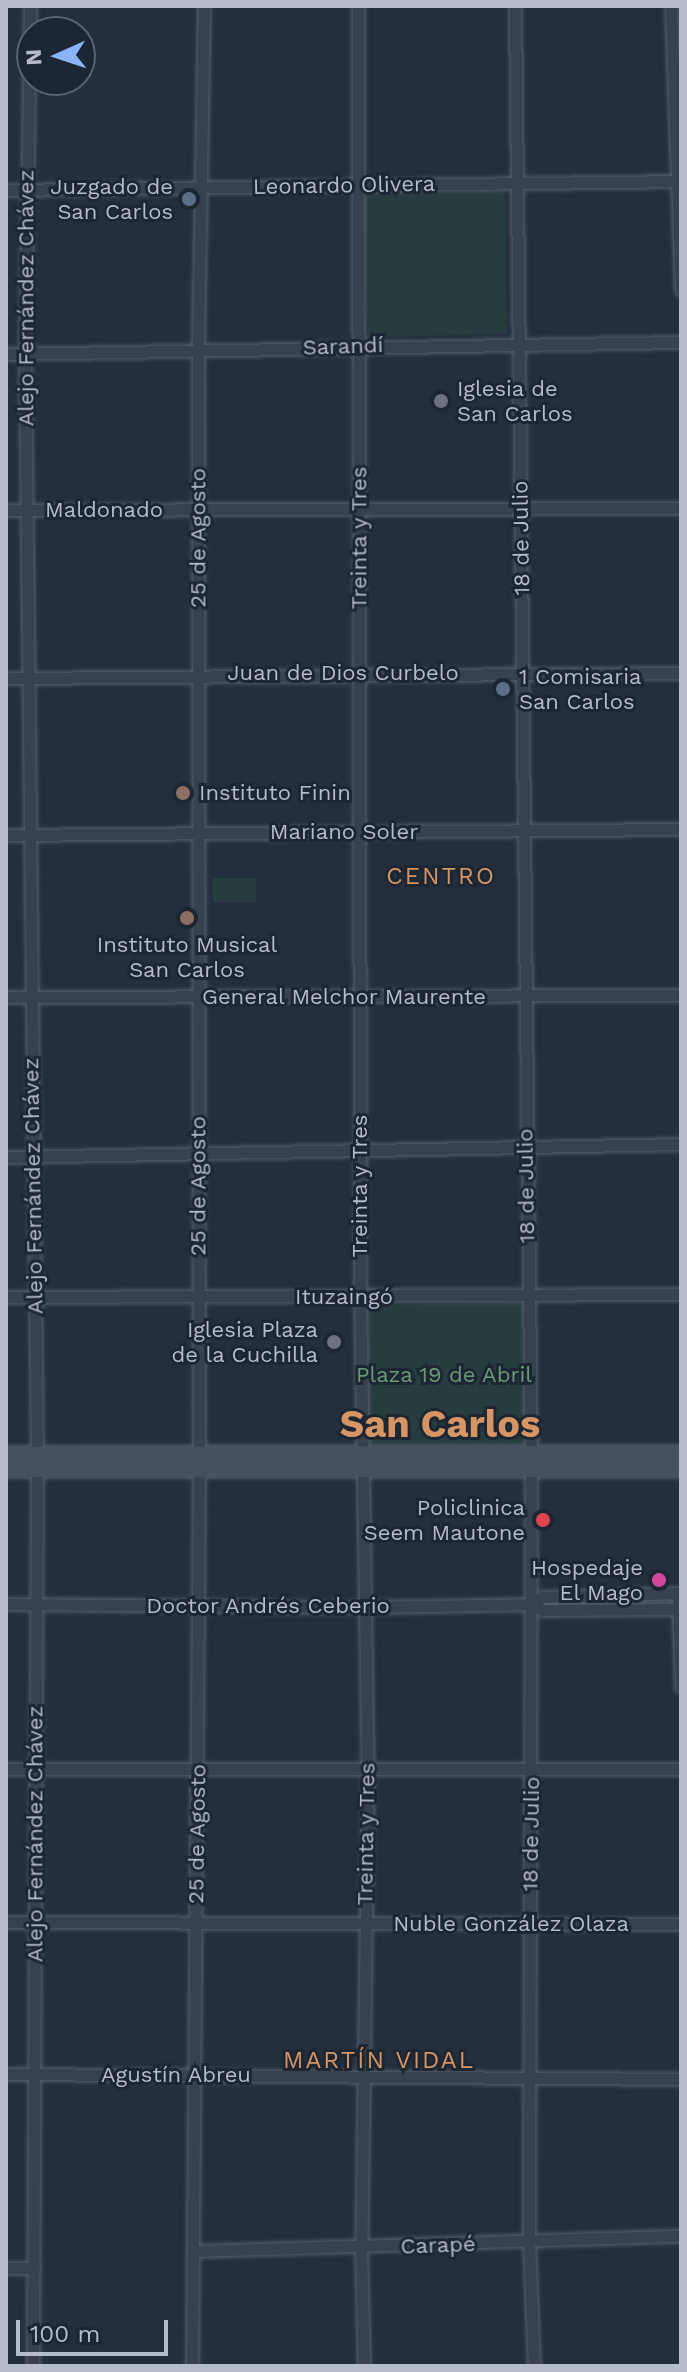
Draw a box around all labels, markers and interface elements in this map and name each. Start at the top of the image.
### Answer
north arrow [16,16,96,96]
text: N [21,48,46,66]
street label: Alejo Fernández Chávez [13,170,39,426]
street label: Leonardo Olivera [253,170,435,200]
place label: Juzgado de San Carlos [50,173,173,224]
marker: Juzgado de San Carlos [180,190,198,208]
street label: Sarandí [302,331,384,361]
place label: Iglesia de San Carlos [457,375,572,426]
marker: Iglesia de San Carlos [432,392,450,410]
street label: Treinta y Tres [346,465,372,611]
street label: 25 de Agosto [185,468,211,608]
street label: 18 de Julio [507,480,535,596]
street label: Maldonado [45,497,163,523]
street label: Juan de Dios Curbelo [227,660,459,686]
place label: 1 Comisaria San Carlos [519,663,642,714]
marker: 1 Comisaria San Carlos [494,680,512,698]
place label: Instituto Finin [199,780,351,806]
marker: Instituto Finin [174,784,192,802]
street label: Mariano Soler [270,819,418,845]
district label: CENTRO [386,863,496,891]
marker: Instituto Musical San Carlos [178,909,196,927]
place label: Instituto Musical San Carlos [97,931,277,982]
street label: General Melchor Maurente [201,984,487,1010]
street label: Alejo Fernández Chávez [18,1058,48,1314]
street label: Treinta y Tres [347,1113,373,1259]
street label: 25 de Agosto [185,1116,211,1256]
street label: 18 de Julio [512,1128,540,1244]
street label: Ituzaingó [295,1284,393,1310]
place label: Iglesia Plaza de la Cuchilla [171,1316,318,1368]
marker: Iglesia Plaza de la Cuchilla [325,1333,343,1351]
park label: Plaza 19 de Abril [355,1362,533,1388]
district label: San Carlos [340,1402,540,1448]
place label: Policlinica Seem Mautone [364,1494,525,1546]
marker: Policlinica Seem Mautone [532,1509,554,1531]
place label: Hospedaje El Mago [531,1554,643,1606]
marker: Hospedaje El Mago [650,1571,668,1589]
street label: Doctor Andrés Ceberio [146,1593,390,1619]
street label: Alejo Fernández Chávez [22,1706,48,1962]
street label: Treinta y Tres [352,1761,380,1907]
street label: 25 de Agosto [183,1764,211,1904]
street label: 18 de Julio [517,1776,545,1892]
street label: Nuble González Olaza [393,1911,629,1937]
district label: MARTÍN VIDAL [283,2047,475,2075]
street label: Agustín Abreu [101,2062,251,2088]
street label: Carapé [400,2230,476,2260]
scale bar [20,2304,172,2354]
text: 100 m [30,2320,100,2348]

